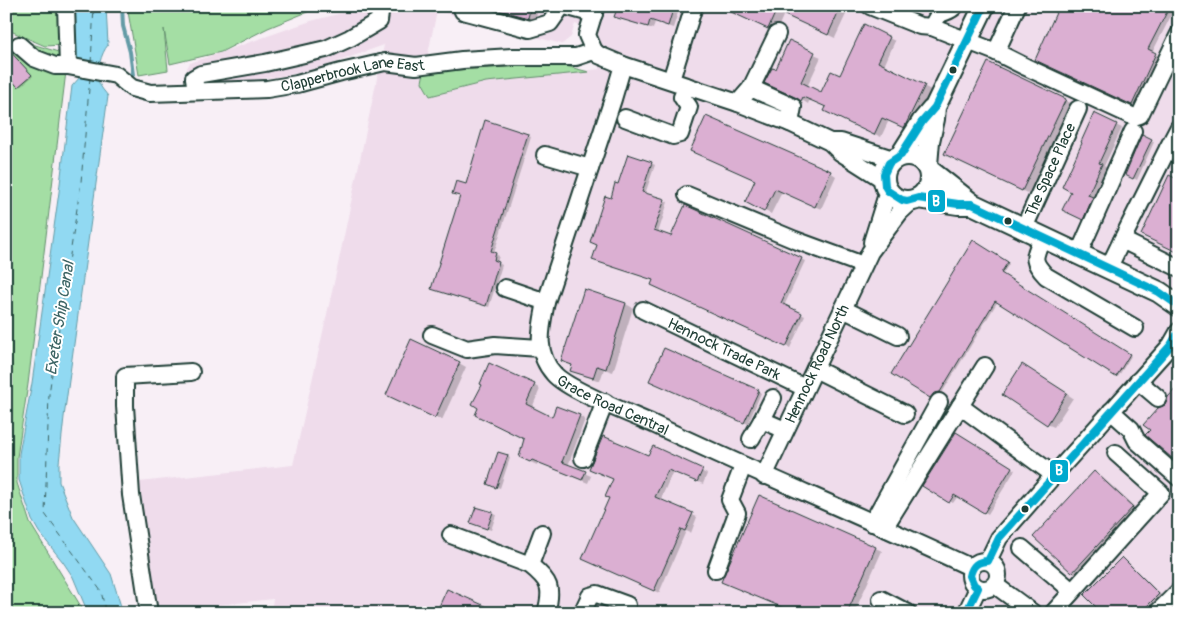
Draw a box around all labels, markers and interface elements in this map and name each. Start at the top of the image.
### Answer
street label: Clapperbrook Lane East [279,53,427,97]
unlabelled marker [948,65,958,75]
street label: The Space Place [1021,120,1081,220]
line badge: B [927,189,946,213]
text: B [932,193,940,210]
unlabelled marker [1003,216,1013,226]
water label: Exeter Ship Canal [41,258,79,376]
street label: Hennock Road North [781,302,854,427]
street label: Hennock Trade Park [664,314,784,385]
street label: Grace Road Central [553,371,672,440]
line badge: B [1049,459,1069,483]
text: B [1055,462,1063,479]
unlabelled marker [1020,504,1030,514]

